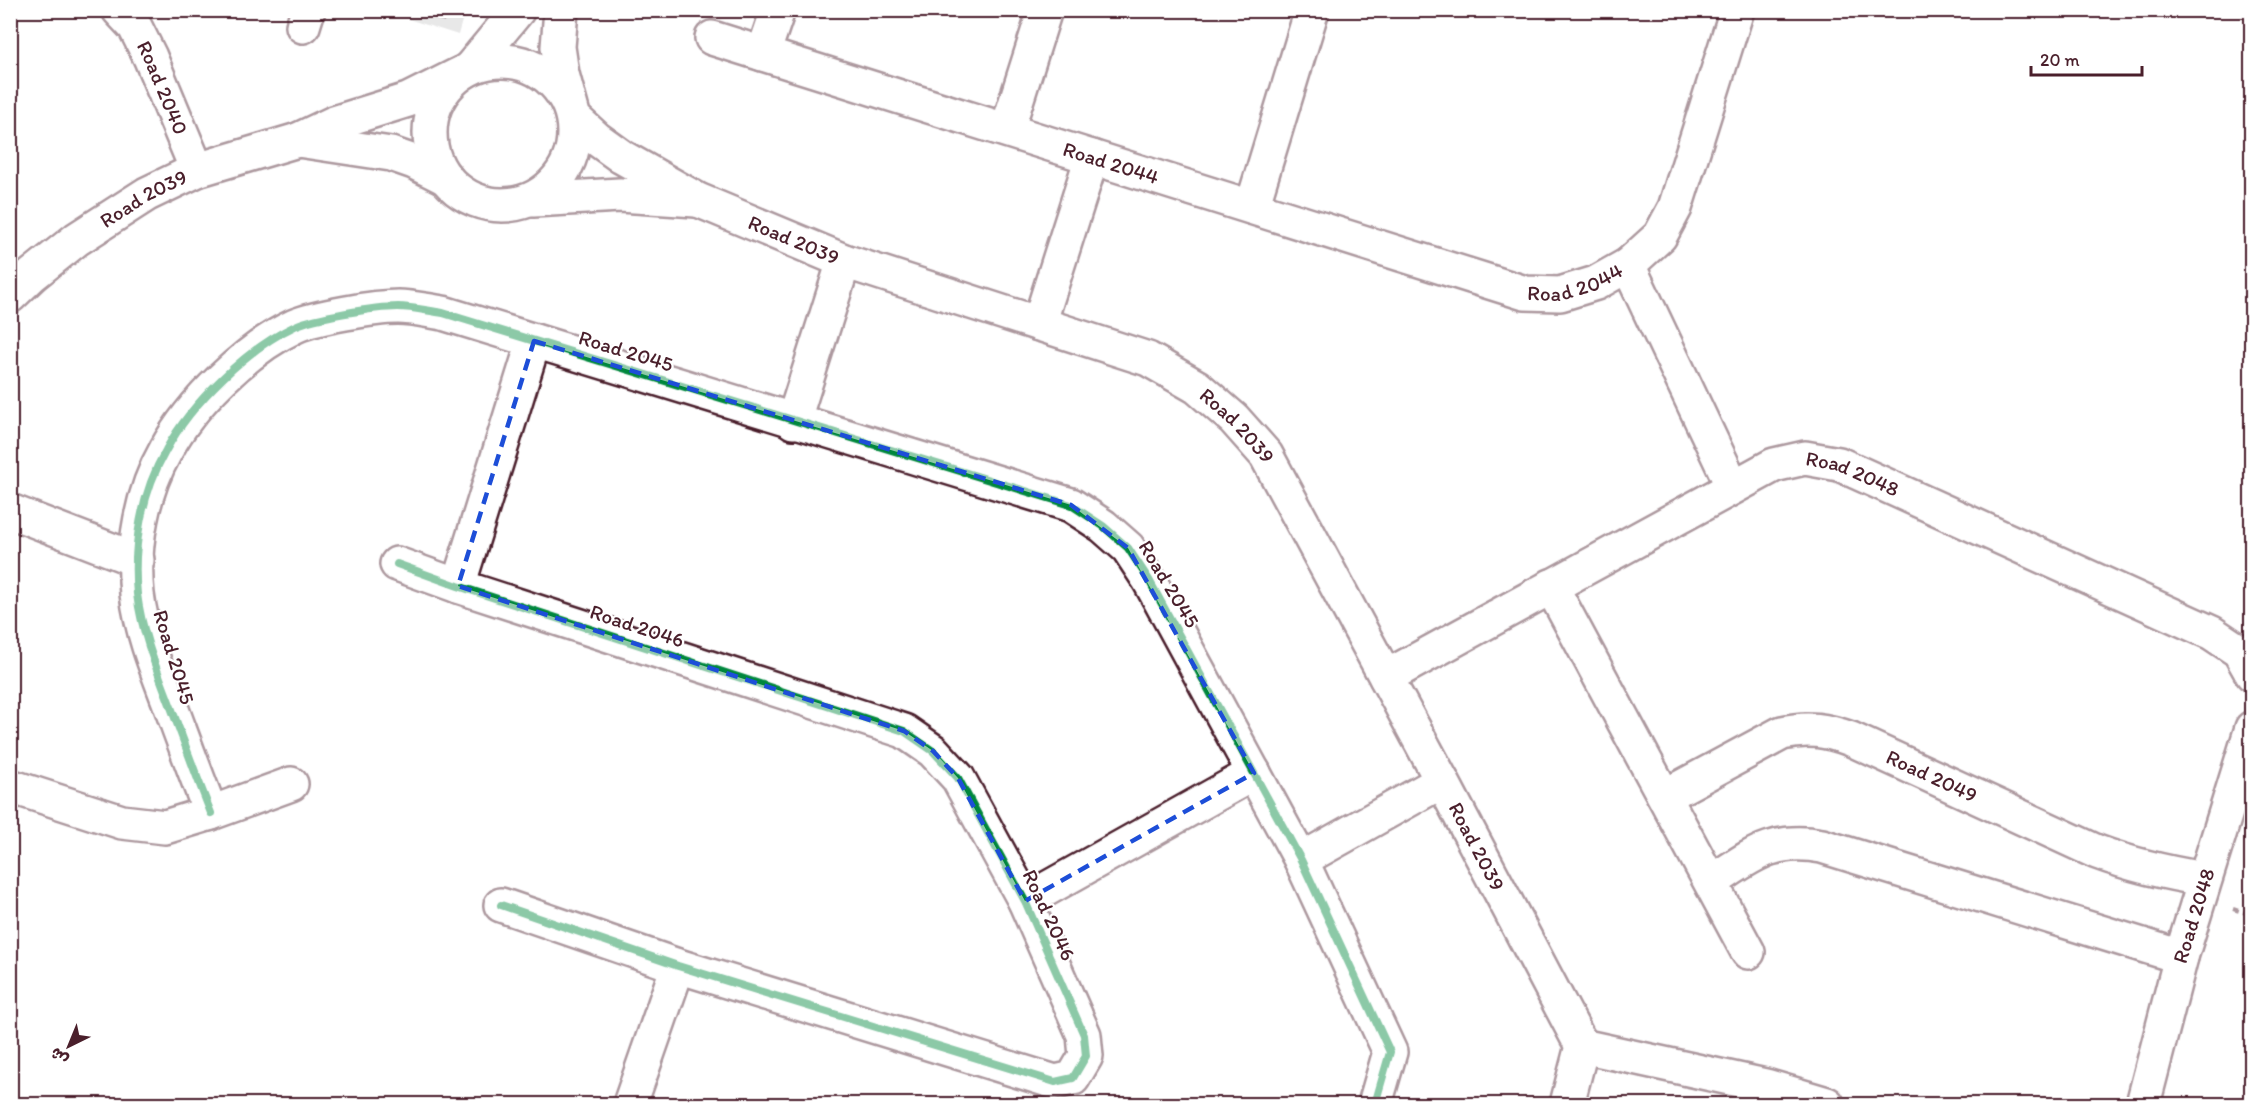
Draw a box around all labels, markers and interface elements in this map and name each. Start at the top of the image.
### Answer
street label: Road 2040 [132,36,194,138]
scale bar [2031,39,2142,77]
text: 20 m [2040,49,2080,71]
street label: Road 2044 [1060,136,1162,190]
street label: Road 2039 [95,164,191,233]
street label: Road 2039 [745,209,843,270]
street label: Road 2044 [1527,257,1627,306]
street label: Road 2045 [576,324,676,377]
street label: Road 2039 [1195,382,1281,467]
street label: Road 2048 [1804,445,1903,502]
street label: Road 2045 [1134,535,1205,632]
street label: Road 2046 [587,599,687,653]
street label: Road 2045 [148,607,201,707]
street label: Road 2049 [1882,744,1981,807]
street label: Road 2039 [1443,798,1511,895]
street label: Road 2046 [1017,865,1081,964]
street label: Road 2048 [2167,865,2220,966]
north arrow [39,1016,99,1076]
text: ش [46,1044,72,1070]

